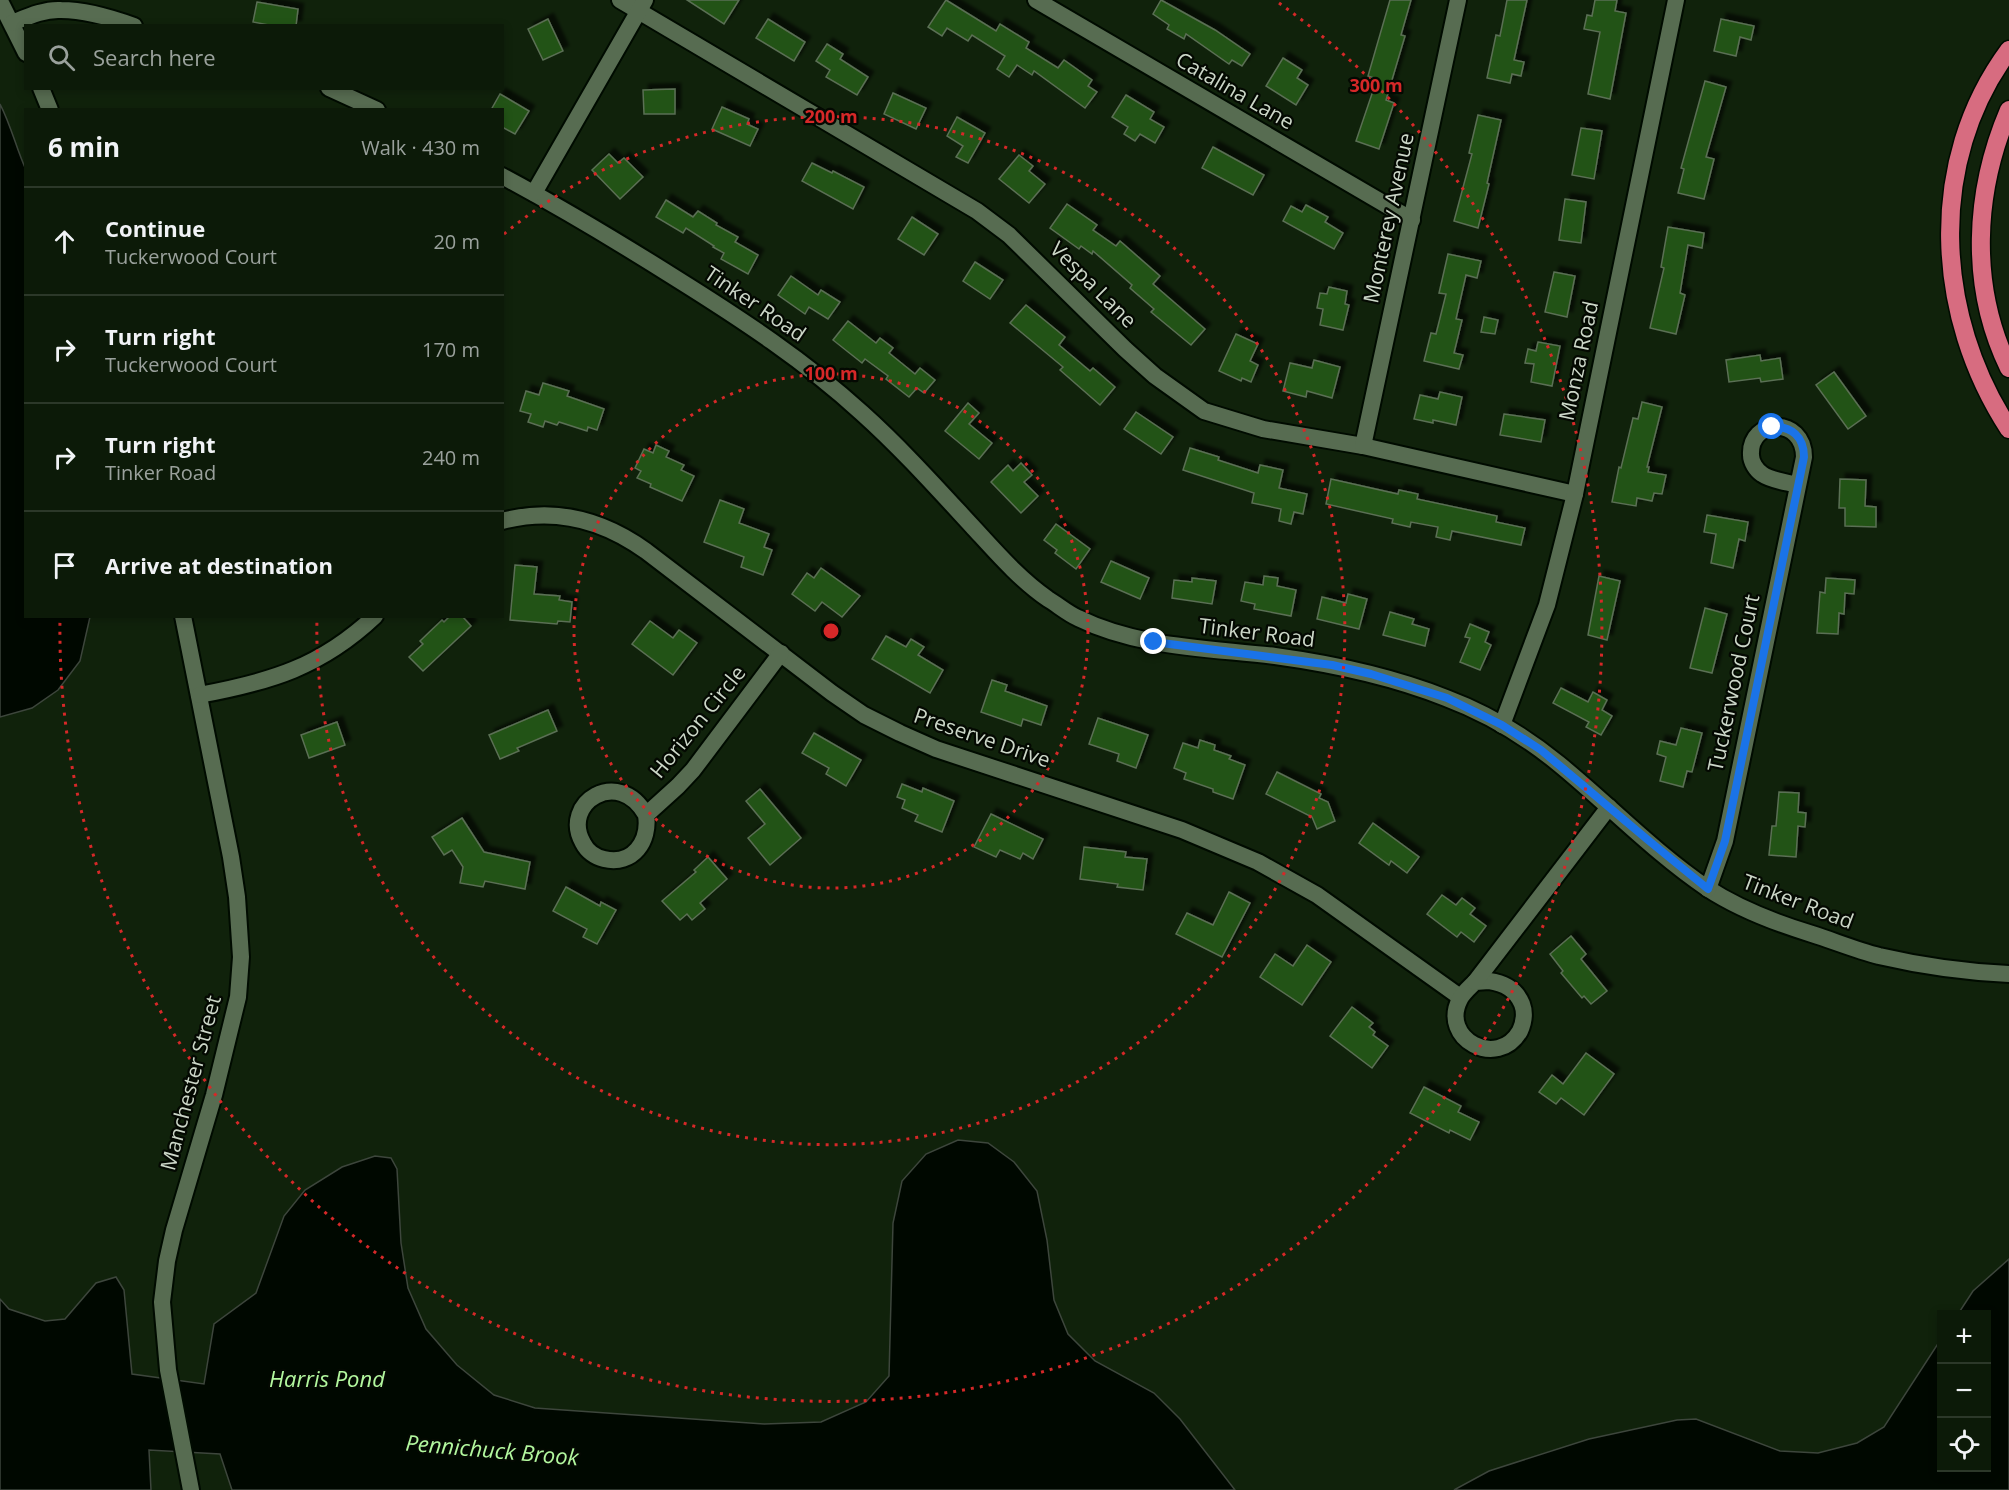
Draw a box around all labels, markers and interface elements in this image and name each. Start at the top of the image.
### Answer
search box [24,24,504,90]
icon: search [45,41,78,74]
text: Search here [93,42,216,72]
street label: Catalina Lane [1171,45,1300,135]
text: 300 m [1349,73,1403,97]
text: 200 m [804,104,858,128]
text: 6 min [48,129,120,165]
street label: Monterey Avenue [1356,130,1420,305]
text: Walk · 430 m [361,134,480,161]
text: Continue [105,213,205,243]
icon: ahead [48,225,81,258]
text: 20 m [433,228,480,255]
street label: Vespa Lane [1044,235,1143,334]
text: Tuckerwood Court [105,243,277,270]
street label: Tinker Road [699,259,812,347]
street label: Monza Road [1552,298,1604,423]
text: Turn right [105,321,216,351]
icon: right [48,333,81,366]
text: 170 m [422,336,480,363]
text: Tuckerwood Court [105,351,277,378]
text: 100 m [804,361,858,385]
route start [1758,413,1784,439]
text: Turn right [105,429,216,459]
icon: right [48,441,81,474]
text: 240 m [422,444,480,471]
text: Tinker Road [105,459,216,486]
icon: arrive [48,549,81,582]
text: Arrive at destination [105,550,333,580]
street label: Tuckerwood Court [1701,592,1765,774]
street label: Tinker Road [1197,611,1317,653]
centre of rings [821,621,841,641]
route end [1140,628,1166,654]
street label: Horizon Circle [643,659,751,783]
street label: Preserve Drive [910,701,1054,773]
street label: Tinker Road [1739,867,1858,935]
street label: Manchester Street [153,992,227,1173]
map controls [1937,1310,1991,1472]
button: + [1937,1310,1991,1364]
water label: Harris Pond [269,1363,386,1393]
button: − [1937,1364,1991,1418]
button: locate [1937,1418,1991,1472]
water label: Pennichuck Brook [404,1427,581,1472]

